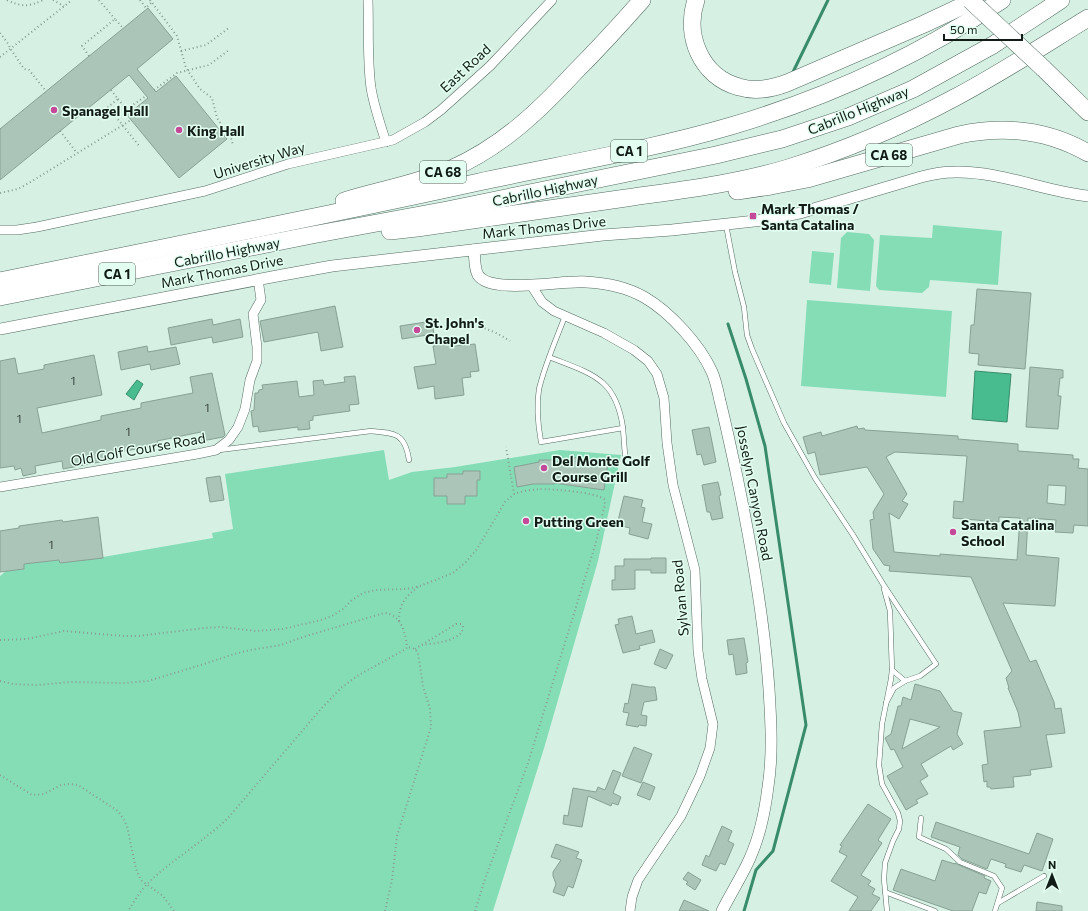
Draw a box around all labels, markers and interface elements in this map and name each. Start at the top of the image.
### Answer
scale bar [944,16,1022,42]
text: 50 m [950,22,978,36]
street label: East Road [436,40,494,96]
street label: Cabrillo Highway [805,82,911,138]
place label: Spanagel Hall [62,102,148,119]
marker: Spanagel Hall [49,105,59,115]
place label: King Hall [187,122,245,139]
marker: King Hall [174,125,184,135]
street label: University Way [211,138,307,182]
road number: CA 1 [611,140,647,162]
road number: CA 68 [866,144,912,166]
road number: CA 68 [420,161,466,183]
street label: Cabrillo Highway [491,171,599,209]
place label: Mark Thomas / Santa Catalina [761,200,860,233]
marker: Mark Thomas / Santa Catalina [748,211,758,221]
street label: Mark Thomas Drive [481,212,607,242]
street label: Cabrillo Highway [173,233,281,271]
street label: Mark Thomas Drive [159,251,285,291]
road number: CA 1 [99,263,135,285]
place label: St. John's Chapel [425,314,485,347]
marker: St. John's Chapel [412,325,422,335]
house number: 1 [70,373,76,387]
house number: 1 [204,400,210,414]
house number: 1 [16,411,22,425]
house number: 1 [125,424,131,438]
street label: Josselyn Canyon Road [734,424,776,562]
street label: Old Golf Course Road [69,429,207,469]
place label: Del Monte Golf Course Grill [552,452,650,485]
marker: Del Monte Golf Course Grill [539,463,549,473]
place label: Putting Green [534,513,624,530]
marker: Putting Green [521,516,531,526]
place label: Santa Catalina School [961,516,1054,549]
marker: Santa Catalina School [948,527,958,537]
house number: 1 [48,537,54,551]
street label: Sylvan Road [668,559,692,637]
north arrow [1032,855,1072,895]
text: N [1048,858,1056,871]

